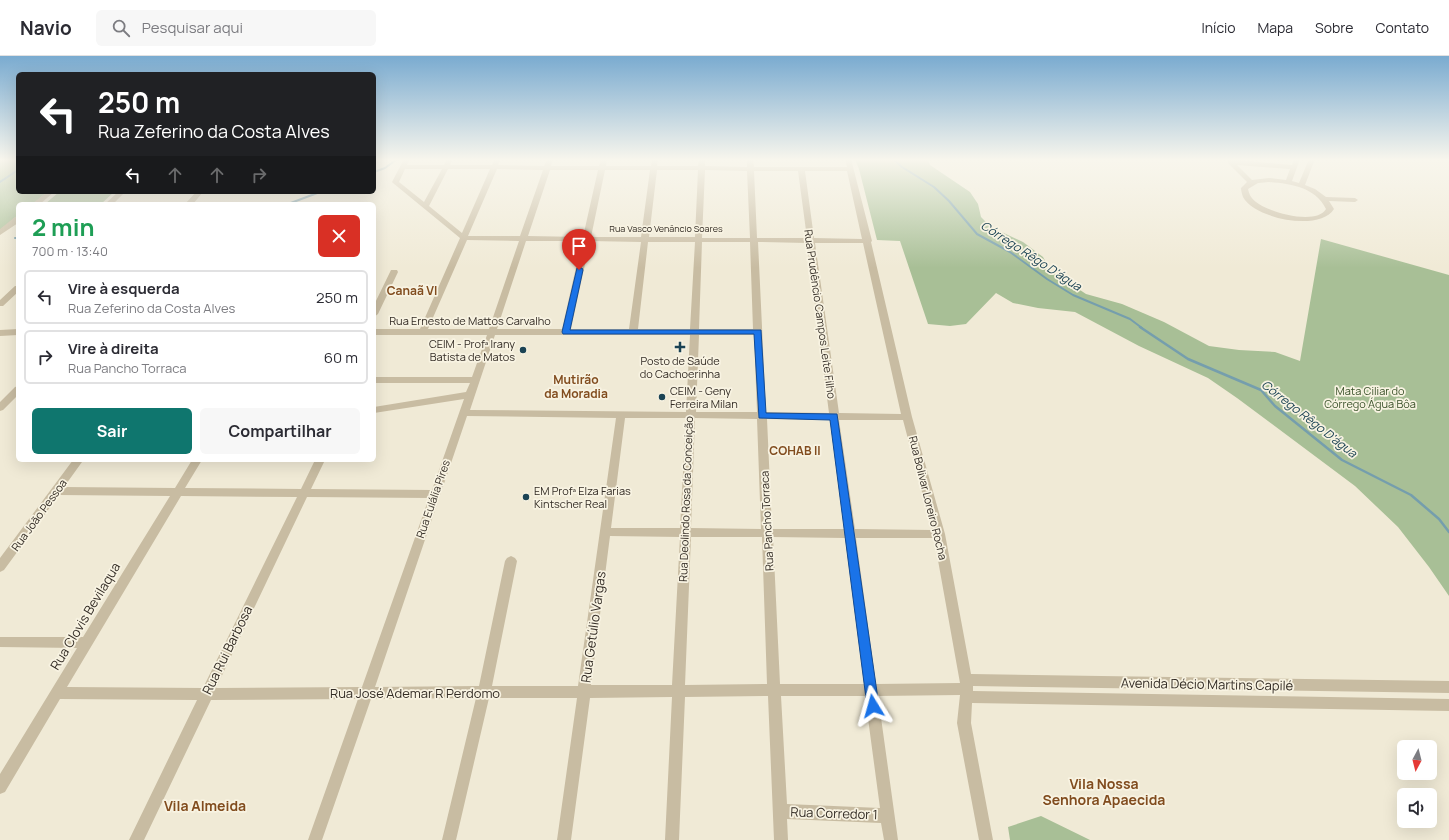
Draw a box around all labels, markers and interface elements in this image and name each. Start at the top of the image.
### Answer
search box [96,10,376,46]
text: Navio [20,15,72,41]
icon: search [110,17,132,39]
text: Pesquisar aqui [142,17,243,38]
text: Início [1202,18,1235,37]
text: Mapa [1257,18,1293,37]
text: Sobre [1315,18,1353,37]
text: Contato [1375,18,1429,37]
text: 250 m [98,83,180,121]
icon: left [32,88,84,140]
text: Rua Zeferino da Costa Alves [98,119,330,143]
icon: left [122,164,144,186]
icon: ahead [164,164,186,186]
icon: ahead [206,164,228,186]
icon: right [248,164,270,186]
text: 2 min [32,210,94,243]
button: close [318,215,360,257]
water label: Córrego Rêgo D'água [978,217,1086,295]
street label: Rua Vasco Venâncio Soares [609,222,723,235]
street label: Rua Prudêncio Campos Leite Filho [801,228,840,400]
pin [562,229,596,270]
icon: arrive [568,235,590,257]
text: 700 m · 13:40 [32,242,108,260]
text: Vire à esquerda [68,278,180,299]
district label: Canaã VI [387,282,437,299]
icon: left [34,286,56,308]
text: 250 m [316,287,358,308]
text: Rua Zeferino da Costa Alves [68,299,235,317]
street label: Rua Ernesto de Mattos Carvalho [389,313,551,328]
place label: CEIM - Profª Irany Batista de Matos [429,336,515,364]
text: Vire à direita [68,338,159,359]
marker: Posto de Saúde do Cachoerinha [674,341,686,353]
marker: CEIM - Profª Irany Batista de Matos [518,345,528,355]
icon: right [34,346,56,368]
text: 60 m [324,347,358,368]
place label: Posto de Saúde do Cachoerinha [640,353,720,381]
text: Rua Pancho Torraca [68,359,187,377]
district label: Mutirão da Moradia [544,371,608,402]
water label: Córrego Rêgo D'água [1258,376,1362,462]
place label: CEIM - Geny Ferreira Milan [670,383,738,411]
park label: Mata Ciliar do Córrego Água Bôa [1324,383,1416,411]
marker: CEIM - Geny Ferreira Milan [657,392,667,402]
button: Sair [32,408,192,454]
button: Compartilhar [200,408,360,454]
street label: Rua Deolindo Rosa da Conceição [675,415,696,582]
street label: Rua Bolivar Loreiro Rocha [906,434,951,562]
district label: COHAB II [769,442,821,459]
street label: Rua Eulália Pires [412,457,453,540]
street label: Rua Pancho Torraca [756,471,777,571]
street label: Rua João Pessoa [7,476,70,554]
place label: EM Profª Elza Farias Kintscher Real [534,483,631,511]
marker: EM Profª Elza Farias Kintscher Real [521,492,531,502]
street label: Rua Clovis Bevilaqua [46,559,124,673]
street label: Rua Getúlio Vargas [576,570,610,684]
street label: Rua Rui Barbosa [198,603,256,697]
street label: Avenida Décio Martins Capilé [1121,673,1294,695]
street label: Rua José Ademar R Perdomo [330,684,500,702]
position arrow [852,685,894,727]
north arrow [1397,740,1437,780]
map controls [1397,740,1437,828]
district label: Vila Nossa Senhora Apaecida [1043,774,1165,809]
button: sound [1397,788,1437,828]
district label: Vila Almeida [164,796,246,815]
street label: Rua Corredor 1 [790,802,878,824]

